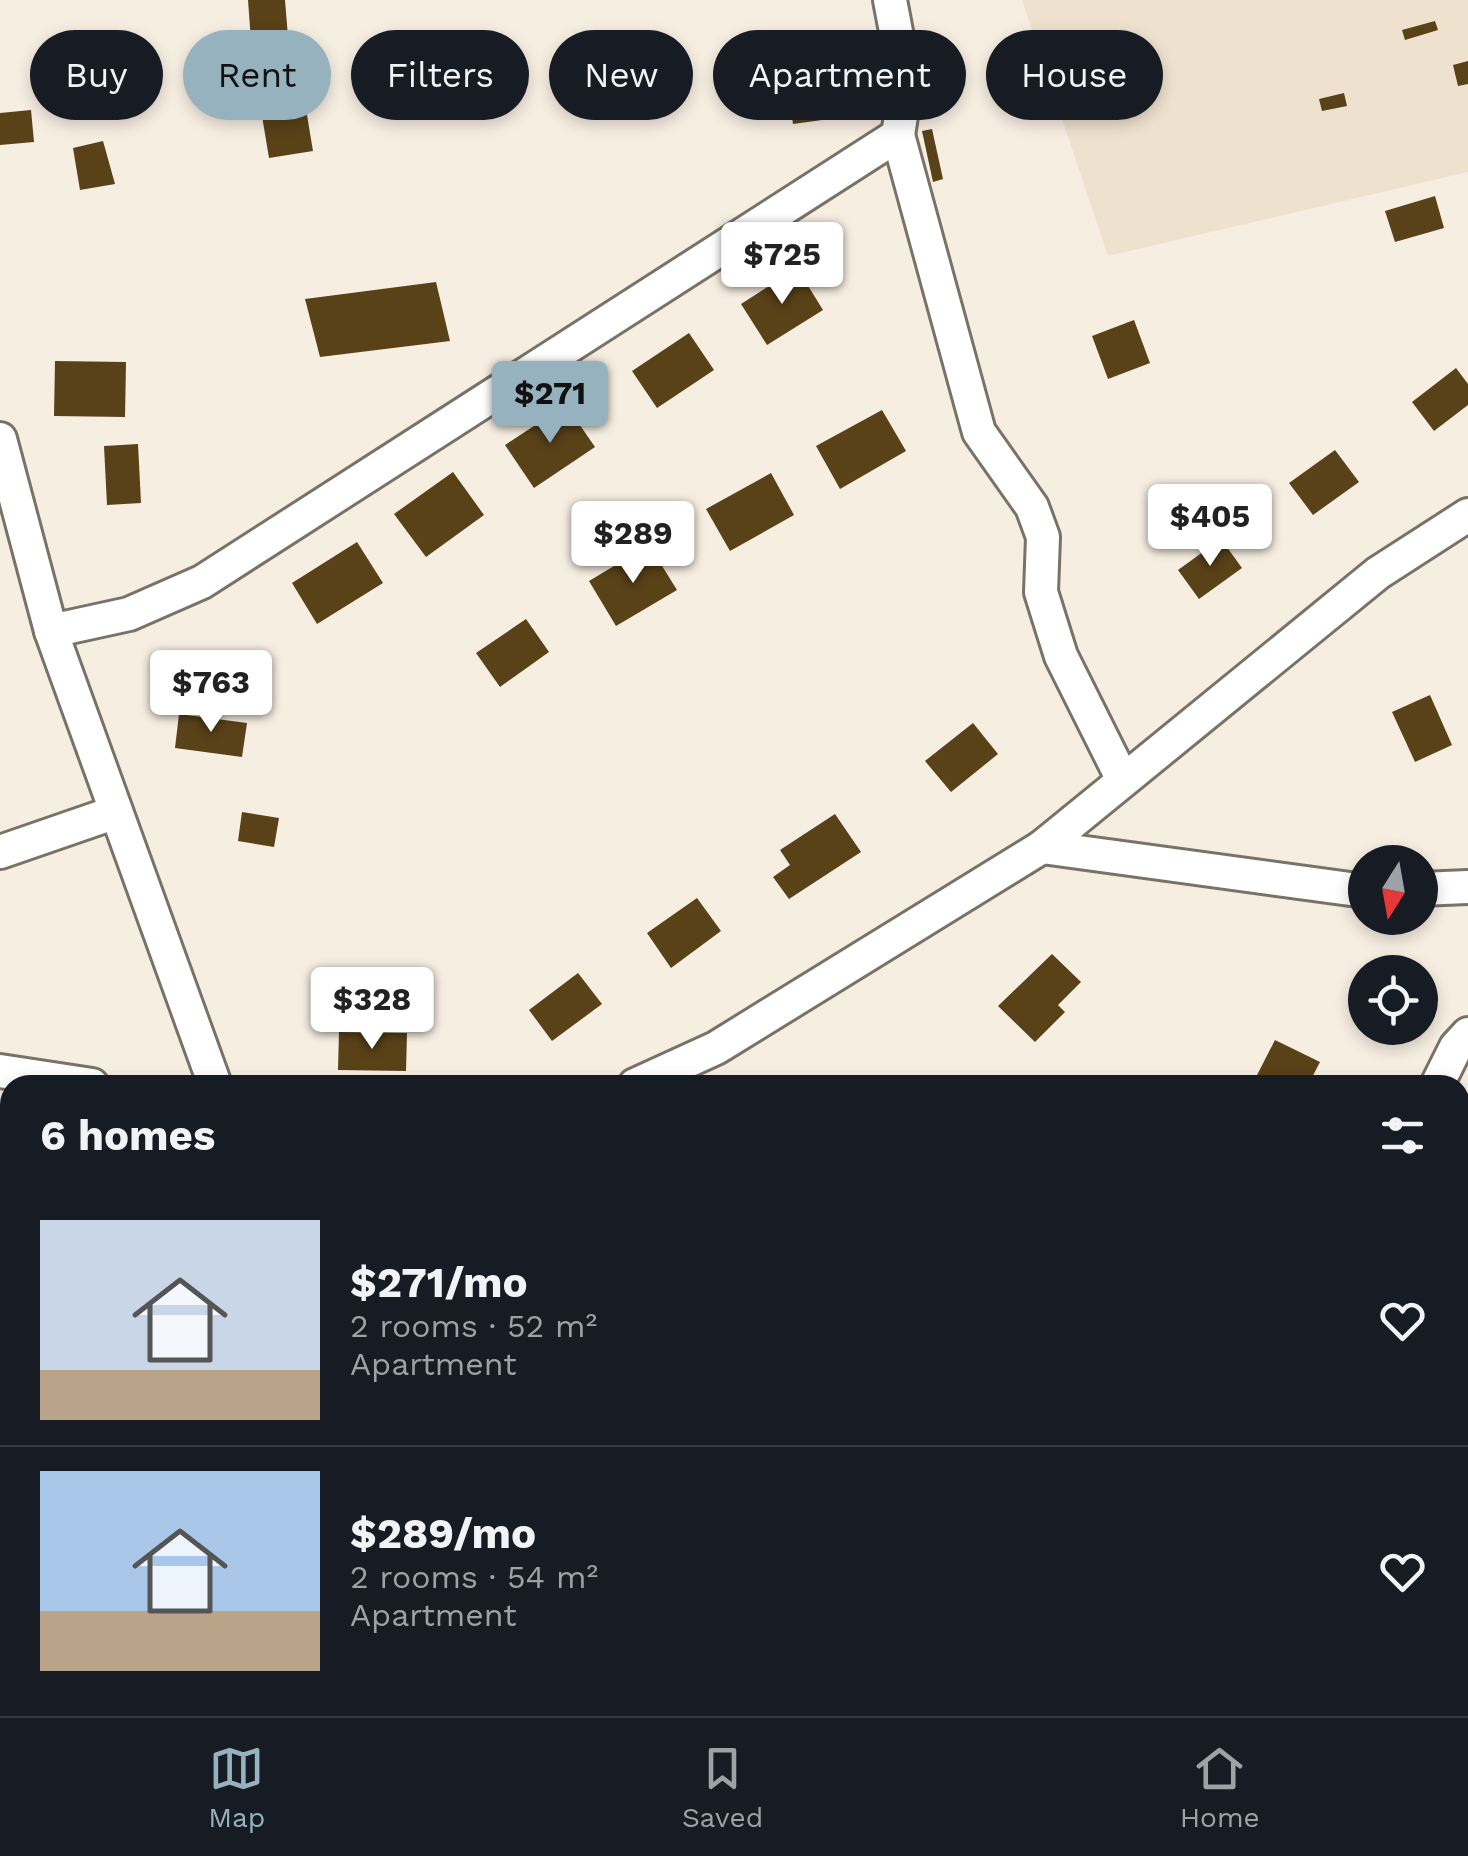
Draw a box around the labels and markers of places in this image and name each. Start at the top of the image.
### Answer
pin: $725 [723,222,841,307]
pin: $271 [491,361,609,446]
pin: $405 [1151,484,1269,569]
pin: $289 [574,501,692,586]
pin: $763 [152,650,270,735]
pin: $328 [313,967,431,1052]

